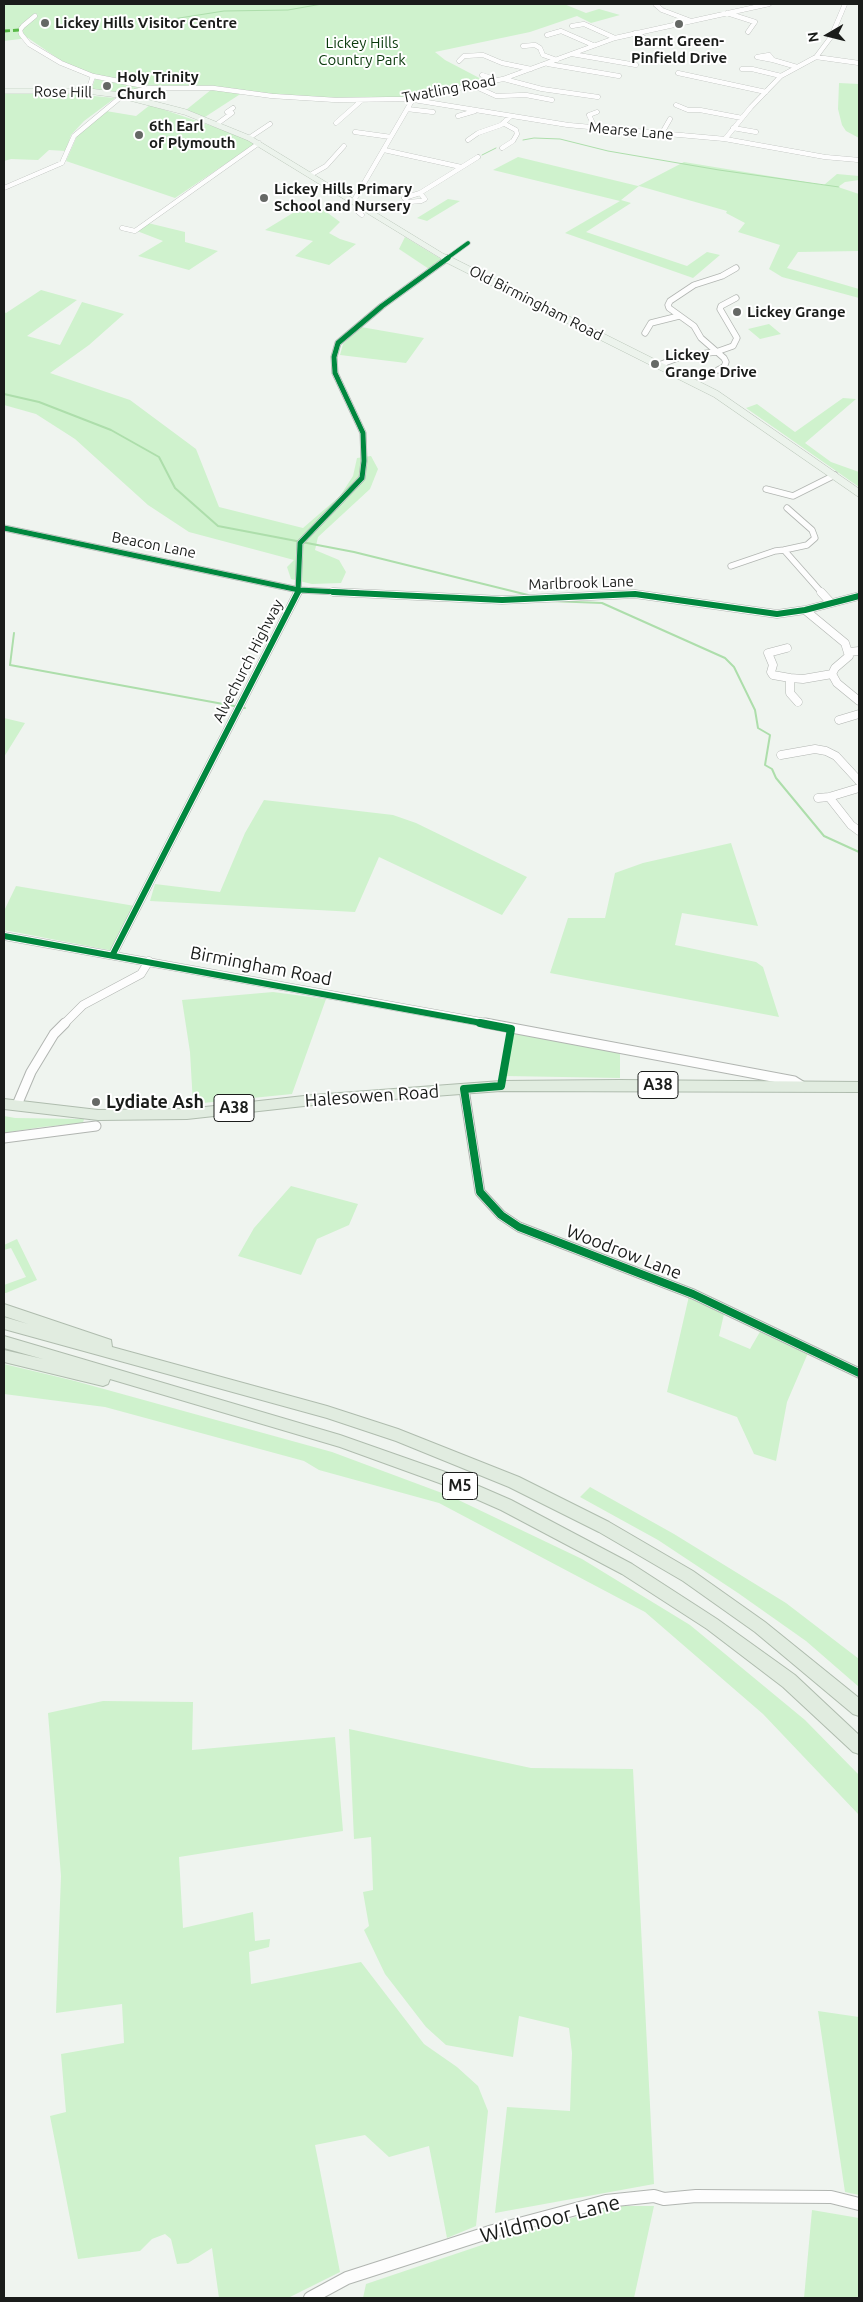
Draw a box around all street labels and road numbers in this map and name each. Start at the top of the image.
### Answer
street label: Twatling Road [401,71,497,107]
street label: Rose Hill [34,82,92,102]
street label: Mearse Lane [588,118,674,144]
street label: Old Birmingham Road [466,261,606,345]
street label: Beacon Lane [110,528,198,562]
street label: Marlbrook Lane [528,572,634,594]
street label: Alvechurch Highway [209,596,287,726]
street label: Birmingham Road [188,942,334,990]
road number: A38 [638,1072,678,1098]
street label: Halesowen Road [304,1081,440,1111]
road number: A38 [214,1094,254,1122]
street label: Woodrow Lane [563,1220,685,1284]
road number: M5 [442,1472,478,1500]
street label: Wildmoor Lane [477,2189,623,2249]

